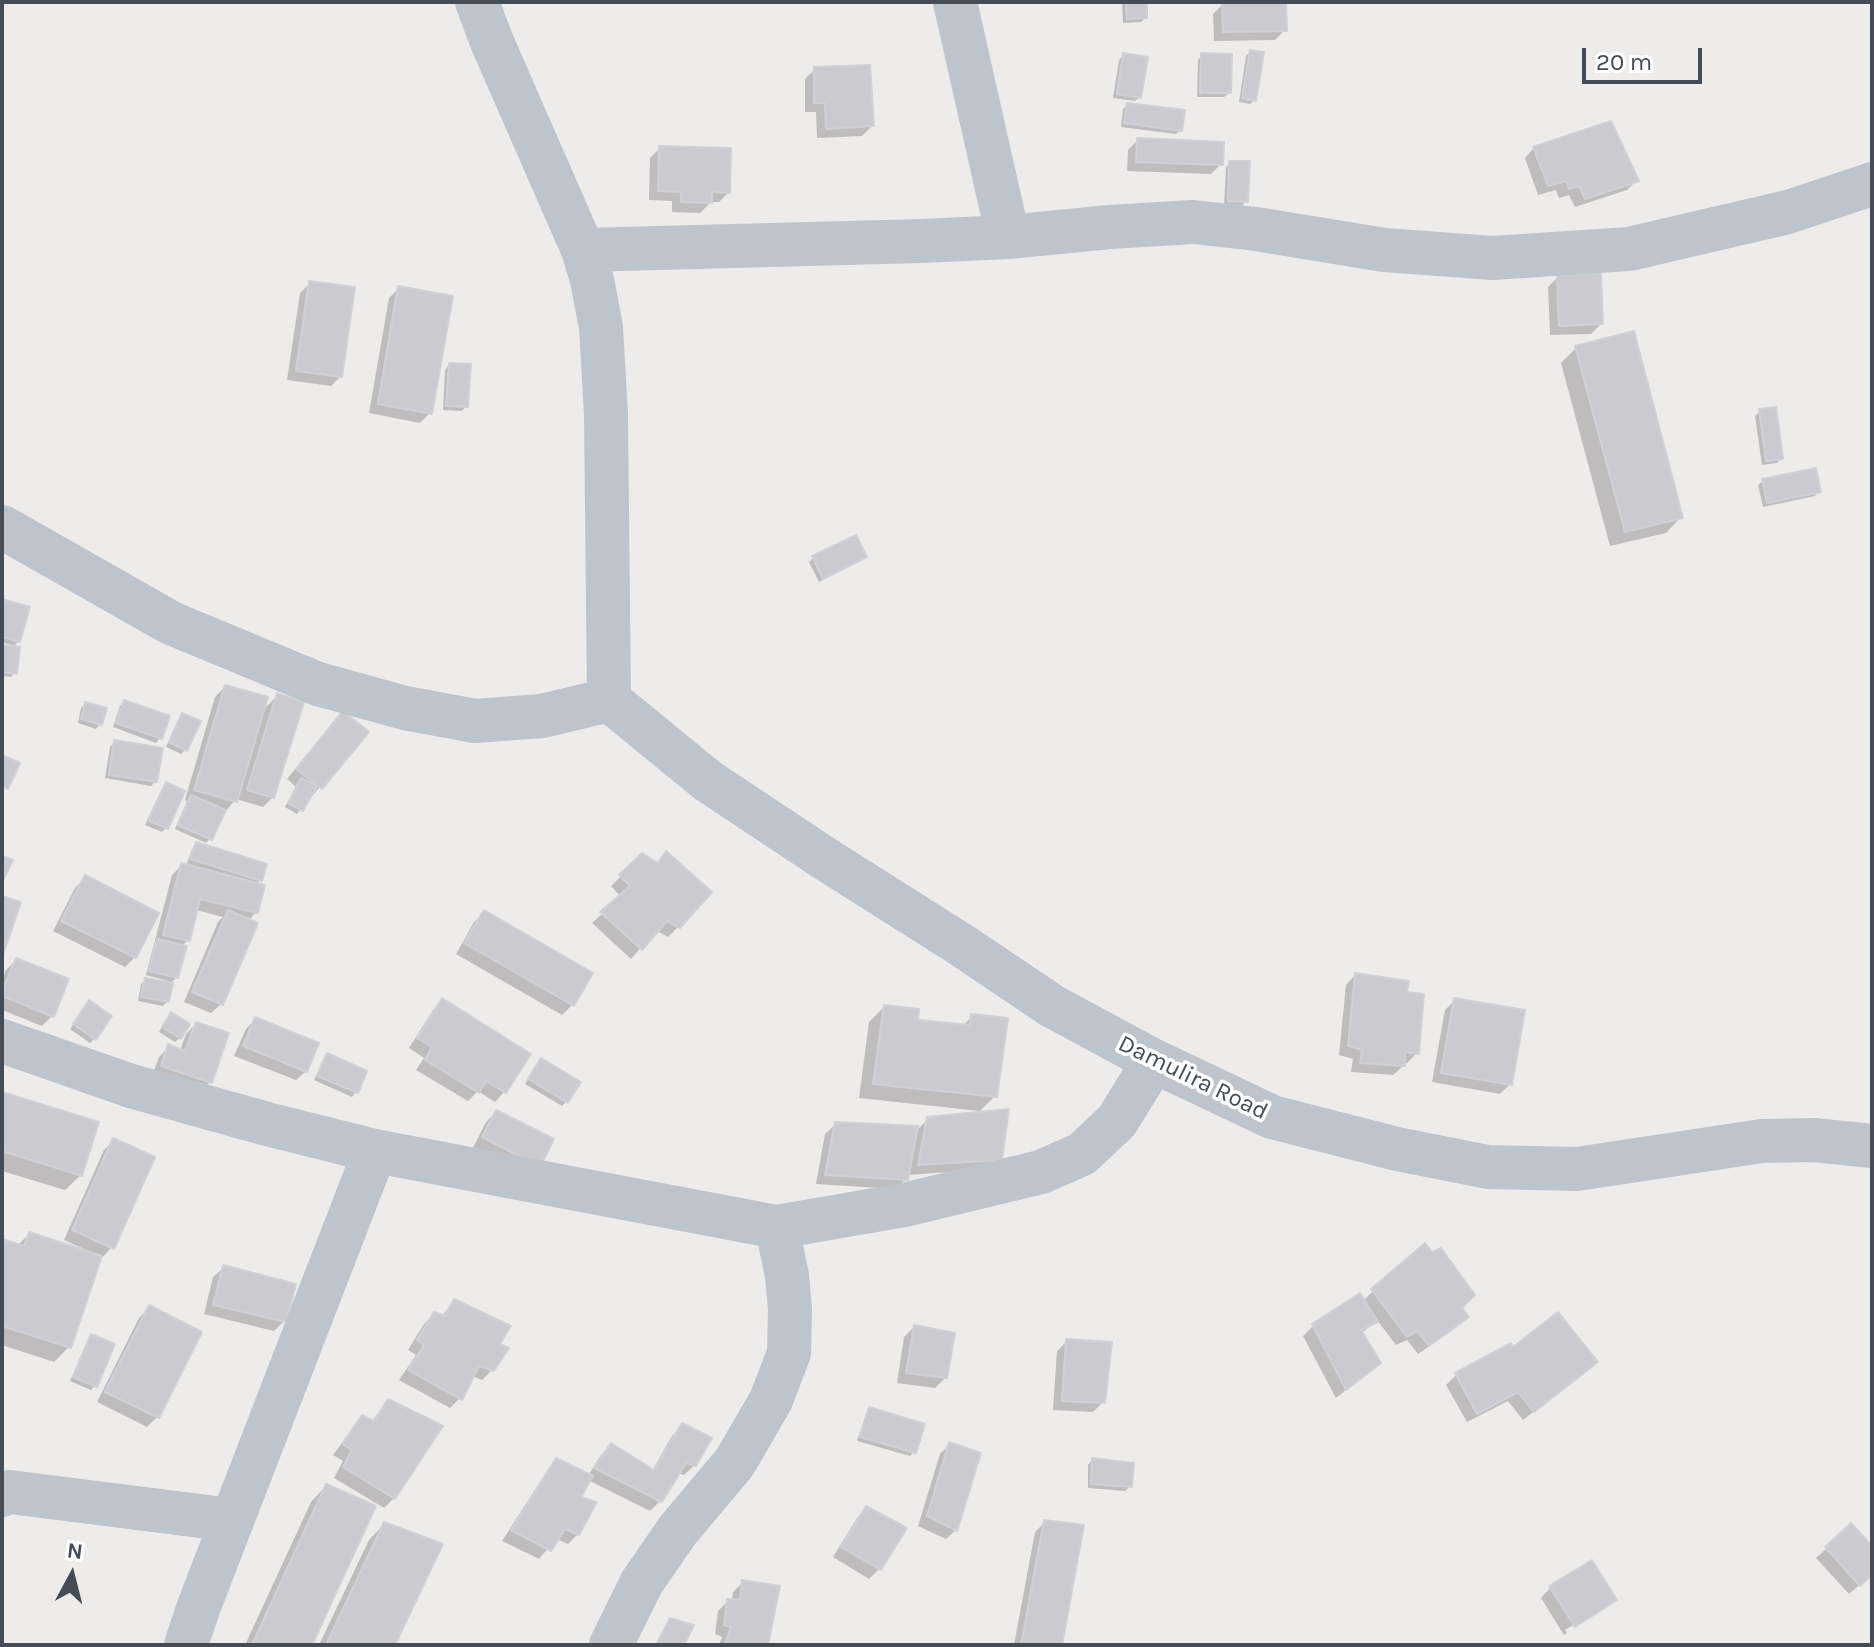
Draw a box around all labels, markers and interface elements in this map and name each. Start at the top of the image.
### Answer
scale bar [1586,32,1706,82]
text: 20 m [1596,48,1652,76]
street label: Damulira Road [1114,1029,1272,1127]
north arrow [32,1535,112,1615]
text: N [66,1537,84,1565]

